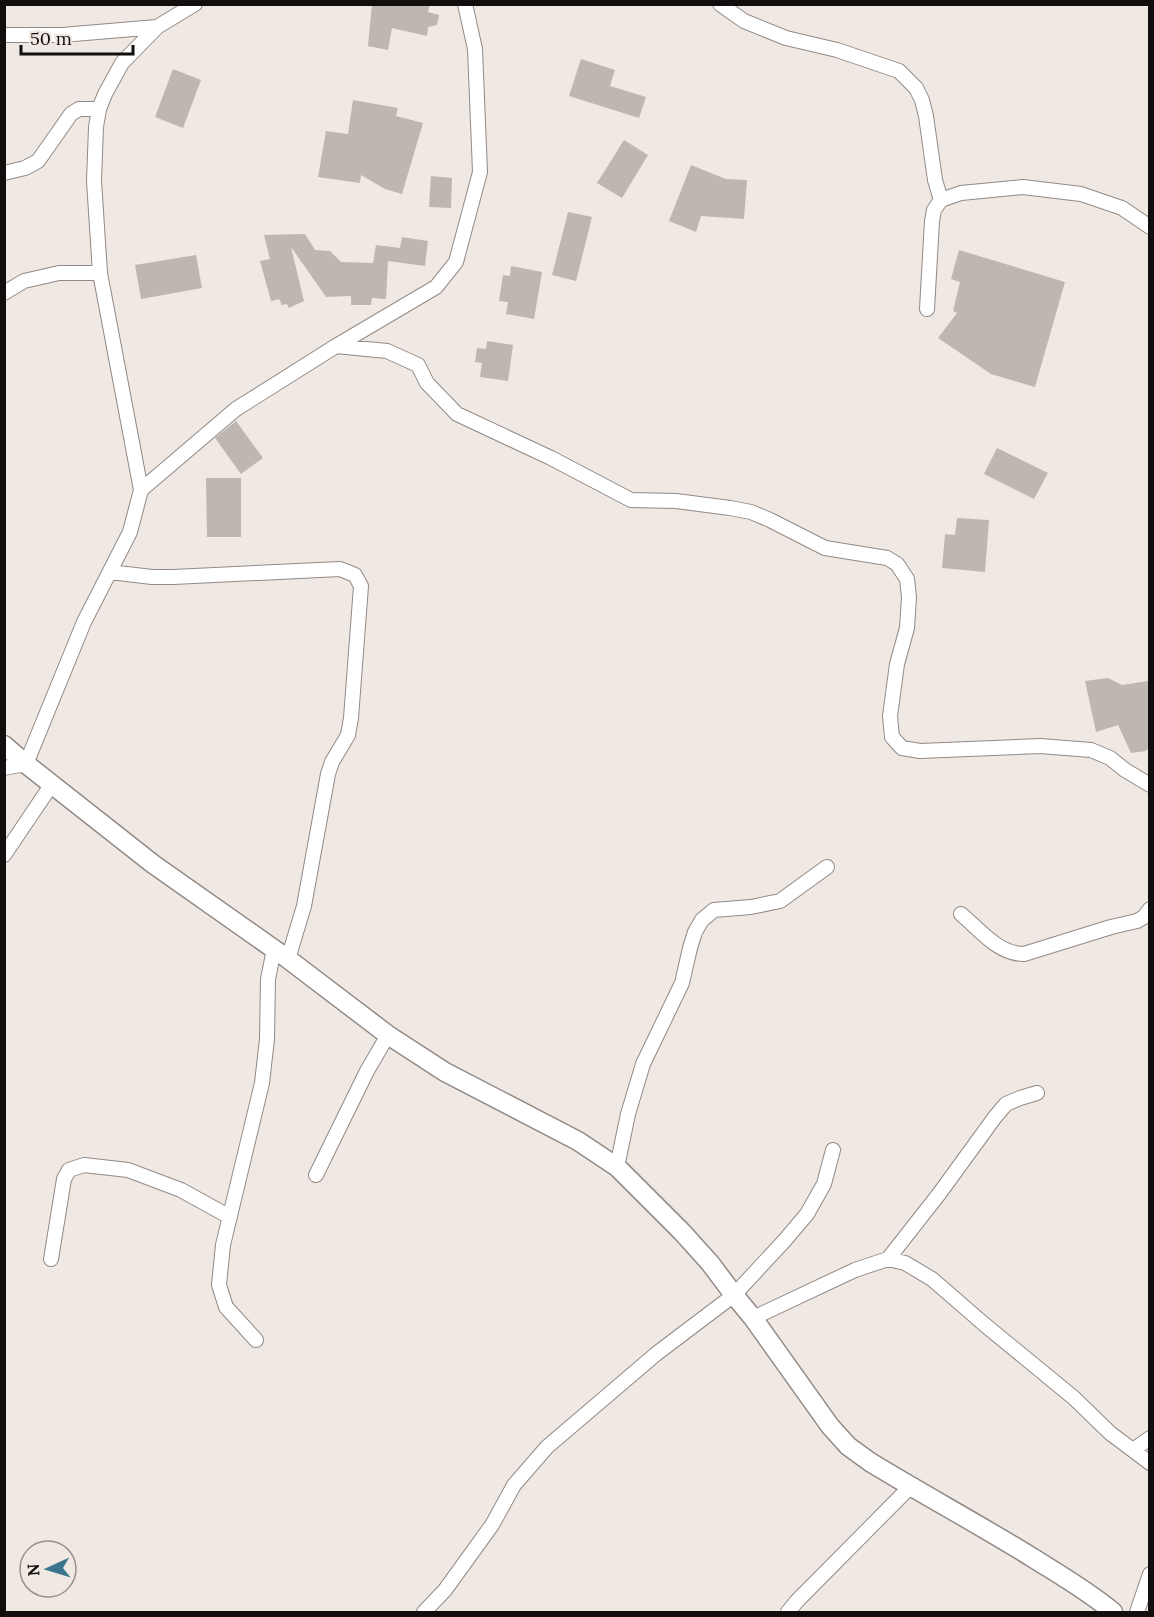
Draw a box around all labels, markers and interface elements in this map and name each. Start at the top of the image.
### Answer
scale bar [21,18,134,56]
text: 50 m [30,27,72,50]
north arrow [18,1539,78,1599]
text: N [23,1563,43,1577]

